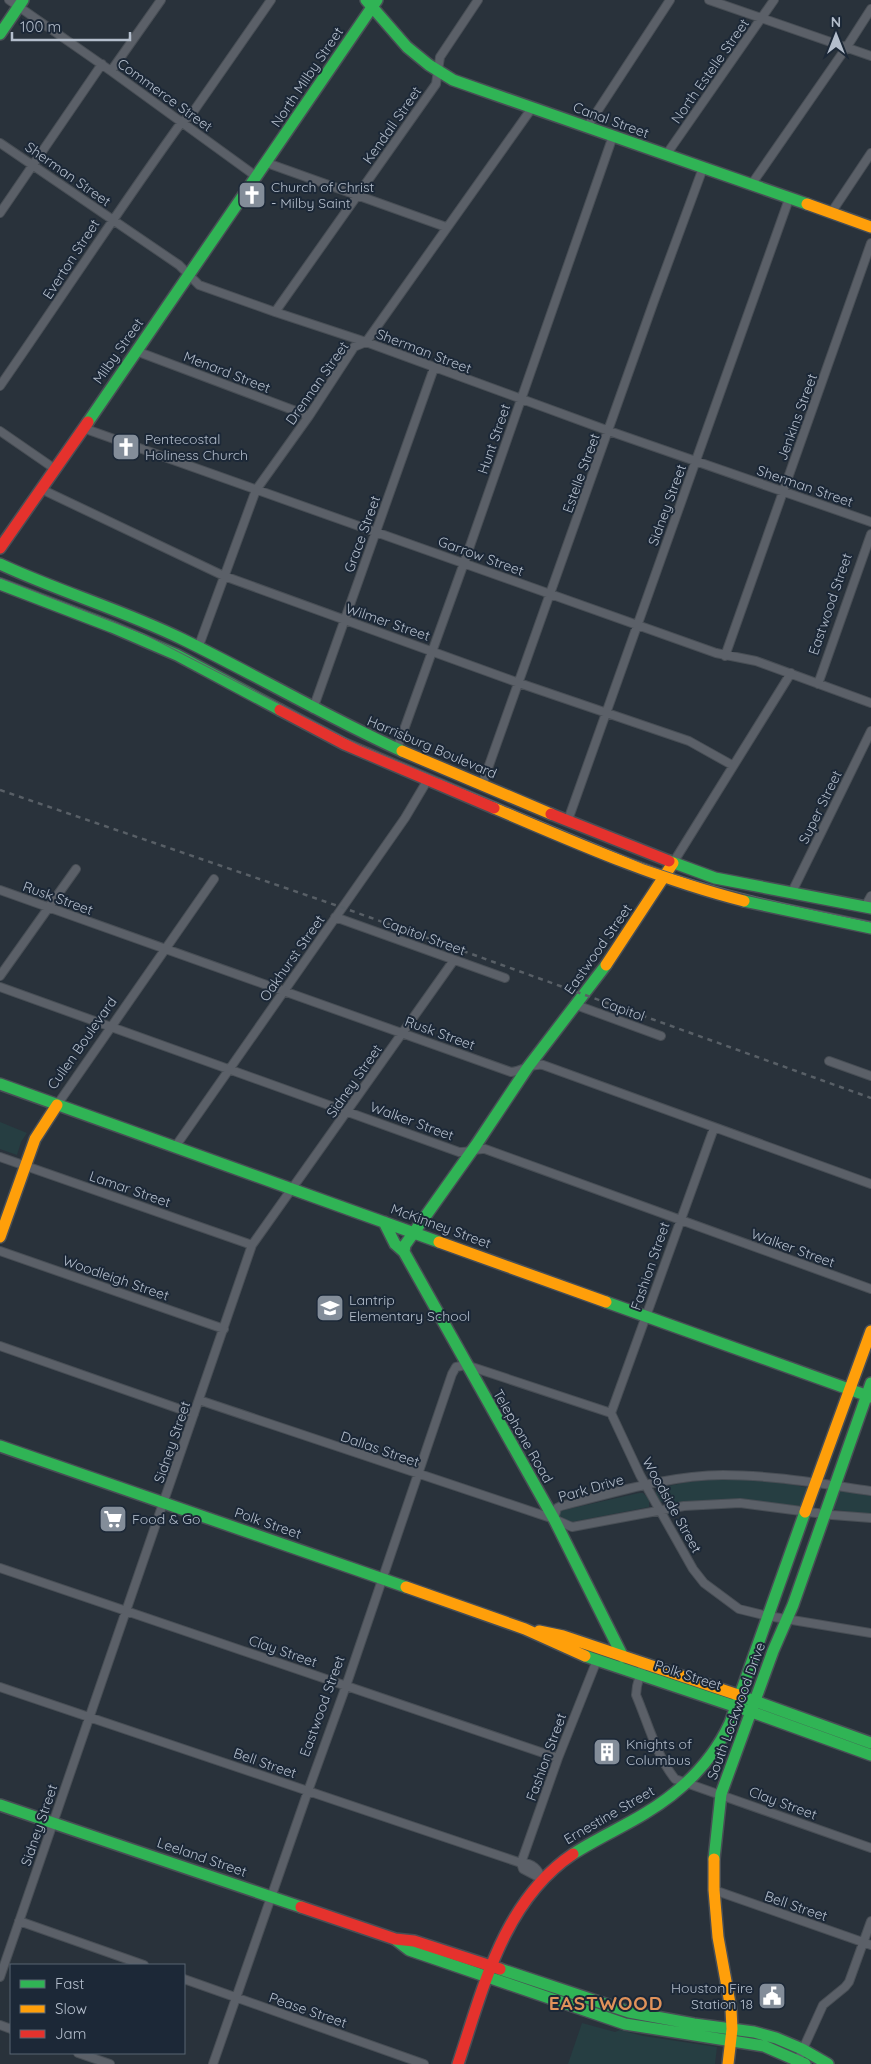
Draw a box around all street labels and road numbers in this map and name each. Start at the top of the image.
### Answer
street label: North Estelle Street [667,15,753,127]
street label: North Milby Street [267,23,347,130]
street label: Commerce Street [114,54,216,136]
street label: Kendall Street [359,83,426,167]
street label: Canal Street [571,98,652,142]
street label: Sherman Street [22,138,115,210]
street label: Everton Street [38,215,104,302]
street label: Milby Street [89,314,147,387]
street label: Sherman Street [374,325,474,378]
street label: Drennan Street [282,338,353,428]
street label: Menard Street [181,347,273,397]
street label: Jenkins Street [773,371,821,463]
street label: Hunt Street [474,401,514,476]
street label: Estelle Street [558,431,604,515]
street label: Sherman Street [755,461,856,511]
street label: Sidney Street [644,462,690,548]
street label: Grace Street [340,493,384,575]
street label: Garrow Street [436,532,527,580]
street label: Eastwood Street [804,551,856,657]
street label: Wilmer Street [344,599,433,645]
street label: Harrisburg Boulevard [365,712,499,782]
street label: Super Street [794,767,846,847]
street label: Rusk Street [20,877,96,919]
street label: Eastwood Street [560,900,636,998]
street label: Oakhurst Street [256,911,329,1005]
street label: Capitol Street [380,913,468,960]
street label: Cullen Boulevard [43,993,121,1093]
street label: Capitol [599,993,647,1025]
street label: Rusk Street [402,1012,478,1054]
street label: Sidney Street [322,1041,386,1121]
street label: Walker Street [368,1098,457,1145]
street label: Lamar Street [87,1167,173,1211]
street label: McKinney Street [388,1200,494,1253]
street label: Fashion Street [626,1219,674,1313]
street label: Walker Street [749,1225,838,1272]
street label: Woodleigh Street [60,1251,172,1305]
street label: Telephone Road [489,1386,557,1486]
street label: Sidney Street [150,1399,194,1485]
street label: Dallas Street [338,1427,422,1471]
street label: Woodside Street [638,1454,706,1556]
street label: Park Drive [556,1470,626,1506]
street label: Polk Street [232,1503,304,1543]
street label: Clay Street [247,1631,320,1671]
street label: South Lockwood Drive [703,1640,769,1782]
street label: Eastwood Street [295,1653,349,1759]
street label: Polk Street [652,1656,724,1694]
street label: Fashion Street [522,1710,570,1803]
street label: Bell Street [231,1744,299,1782]
street label: Sidney Street [17,1782,61,1868]
street label: Ernestine Street [560,1782,658,1848]
street label: Clay Street [747,1782,820,1824]
street label: Leeland Street [155,1833,249,1881]
street label: Bell Street [762,1887,830,1925]
street label: Pease Street [267,1988,350,2032]

